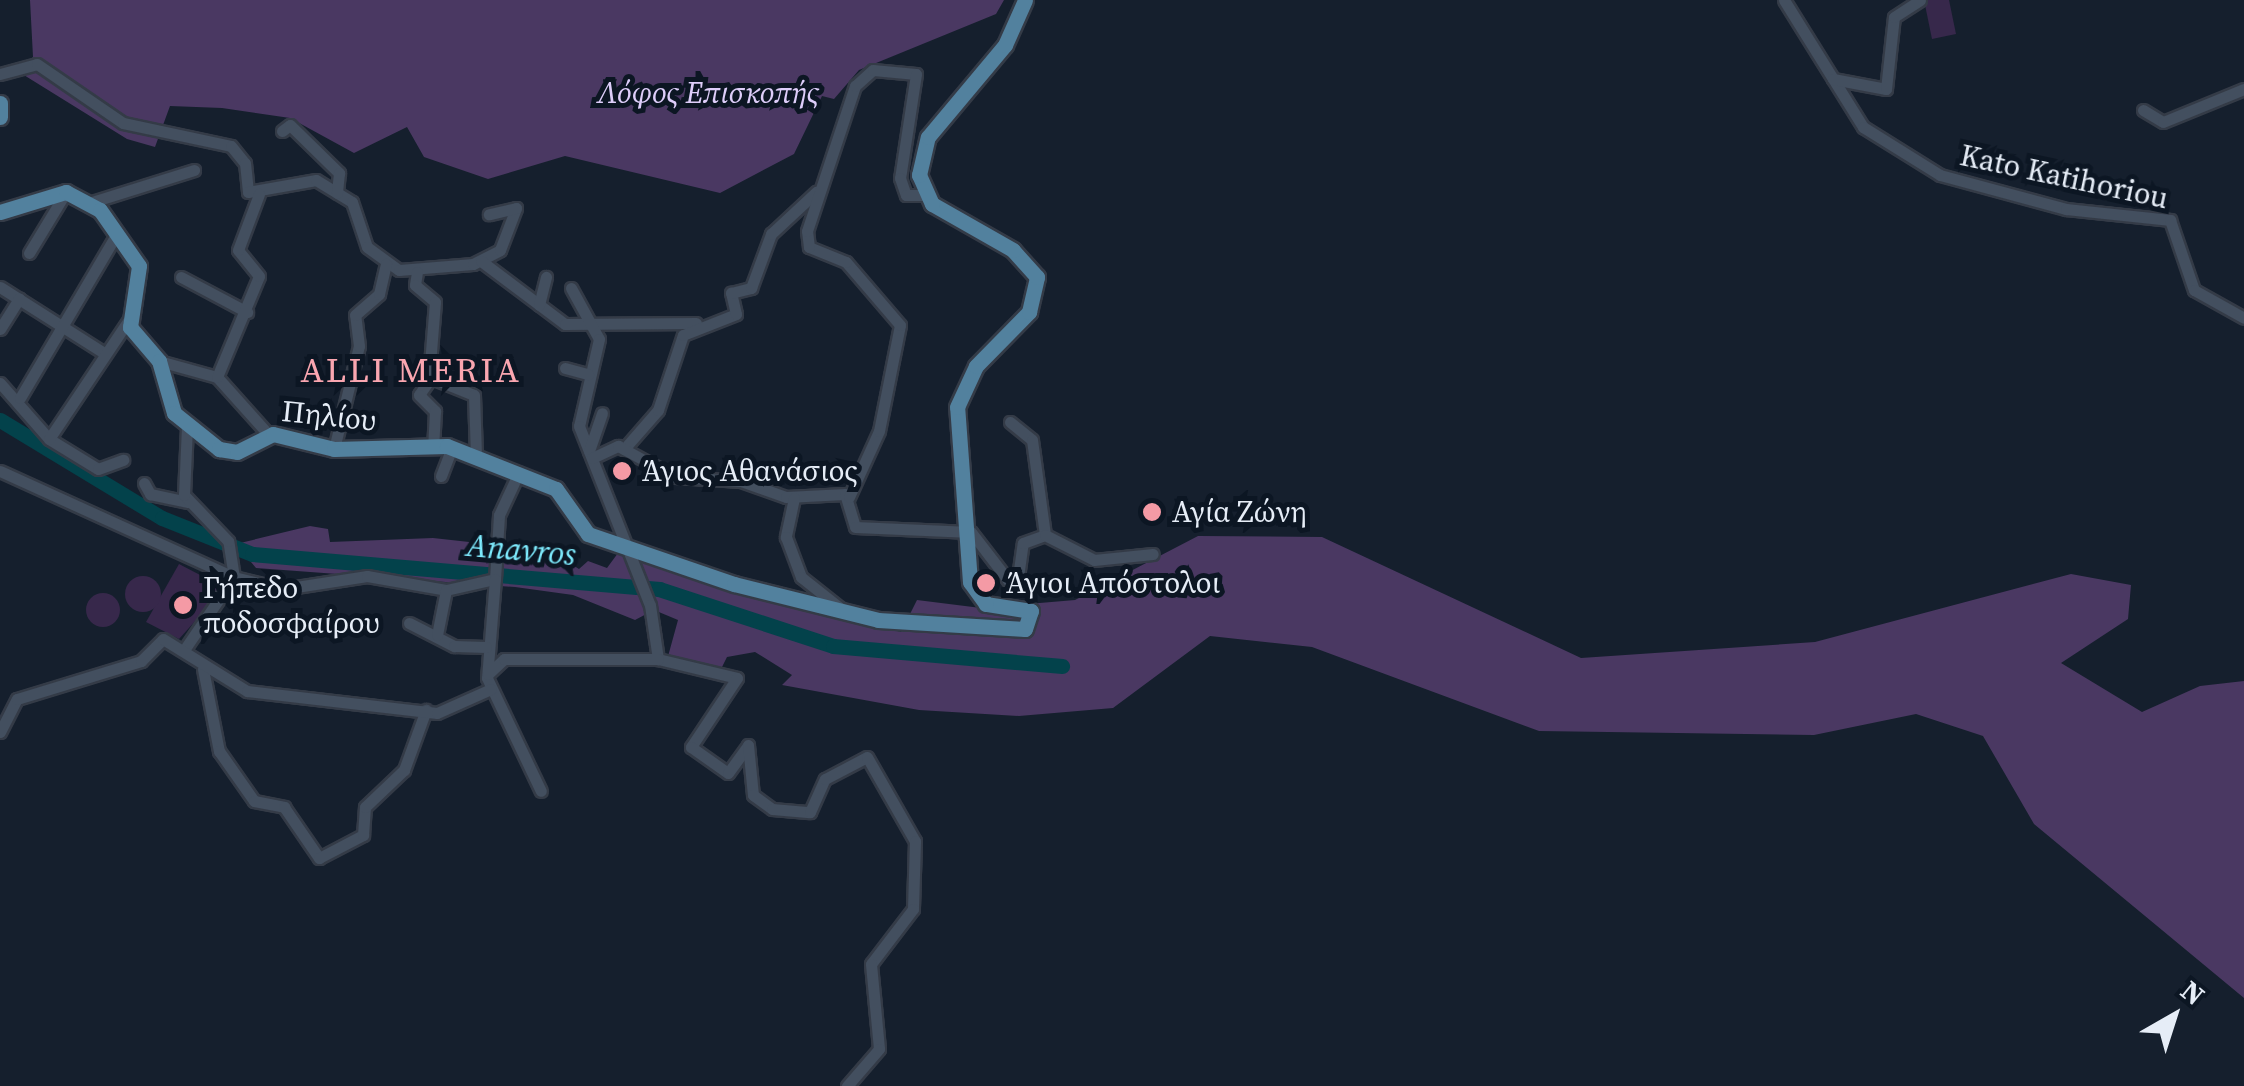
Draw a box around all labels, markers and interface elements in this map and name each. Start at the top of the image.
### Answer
park label: Λόφος Επισκοπής [597,75,819,111]
street label: Kato Katihoriou [1957,137,2171,217]
district label: ALLI MERIA [300,349,522,391]
street label: Πηλίου [280,393,378,439]
place label: Άγιος Αθανάσιος [642,453,858,489]
marker: Άγιος Αθανάσιος [611,460,633,482]
place label: Αγία Ζώνη [1172,494,1307,530]
marker: Αγία Ζώνη [1141,501,1163,523]
water label: Anavros [465,526,577,574]
place label: Άγιοι Απόστολοι [1006,565,1220,601]
place label: Γήπεδο ποδοσφαίρου [203,570,380,640]
marker: Άγιοι Απόστολοι [975,572,997,594]
marker: Γήπεδο ποδοσφαίρου [172,594,194,616]
north arrow [2124,966,2224,1066]
text: N [2173,971,2213,1014]

